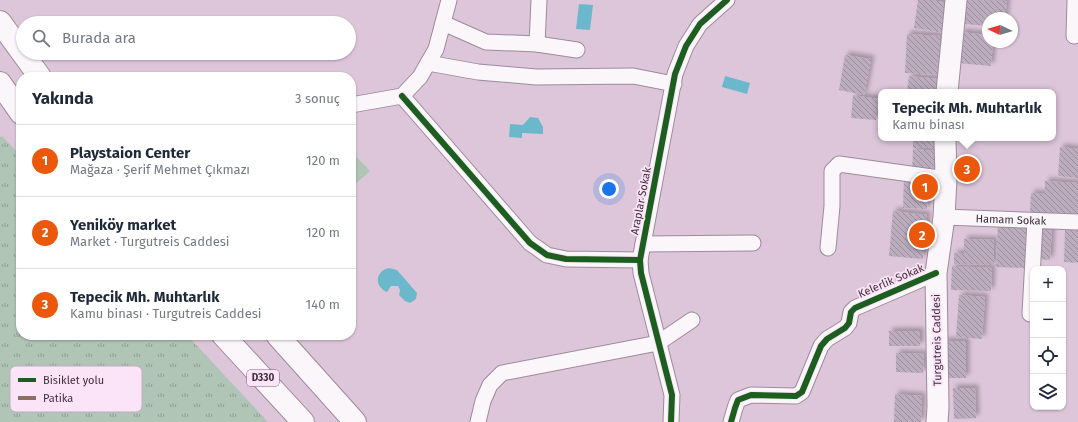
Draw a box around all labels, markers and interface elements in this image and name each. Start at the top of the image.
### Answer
north arrow [982,12,1018,48]
search box [16,16,356,60]
icon: search [30,27,52,49]
text: Burada ara [62,29,136,47]
text: Yakında [32,88,93,109]
popup [878,89,1056,141]
text: 3 sonuç [295,91,340,106]
text: Tepecik Mh. Muhtarlık [892,99,1042,117]
text: Kamu binası [892,117,965,132]
text: Playstaion Center [70,144,190,162]
text: 1 [42,153,48,168]
text: 120 m [306,153,340,168]
pin: 3 [954,154,980,184]
text: Mağaza · Şerif Mehmet Çıkmazı [70,162,250,177]
street label: Araplar Sokak [628,166,654,236]
pin: 1 [912,172,938,202]
your location [599,179,619,199]
street label: Hamam Sokak [975,212,1047,227]
text: Yeniköy market [70,216,176,234]
pin: 2 [909,220,935,250]
text: 2 [42,225,48,240]
text: 120 m [306,225,340,240]
text: Market · Turgutreis Caddesi [70,234,230,249]
street label: Kelerlik Sokak [856,261,926,301]
map controls [1030,266,1066,410]
button: + [1030,266,1066,302]
text: Tepecik Mh. Muhtarlık [70,288,219,306]
street label: Turgutreis Caddesi [930,294,944,386]
text: 3 [42,297,48,312]
text: 140 m [306,297,340,312]
button: − [1030,302,1066,338]
text: Kamu binası · Turgutreis Caddesi [70,306,261,321]
button: locate [1030,338,1066,374]
legend [10,366,142,412]
road number: D330 [247,370,279,386]
text: Bisiklet yolu [43,374,104,387]
button: layers [1030,374,1066,410]
text: Patika [43,392,73,405]

